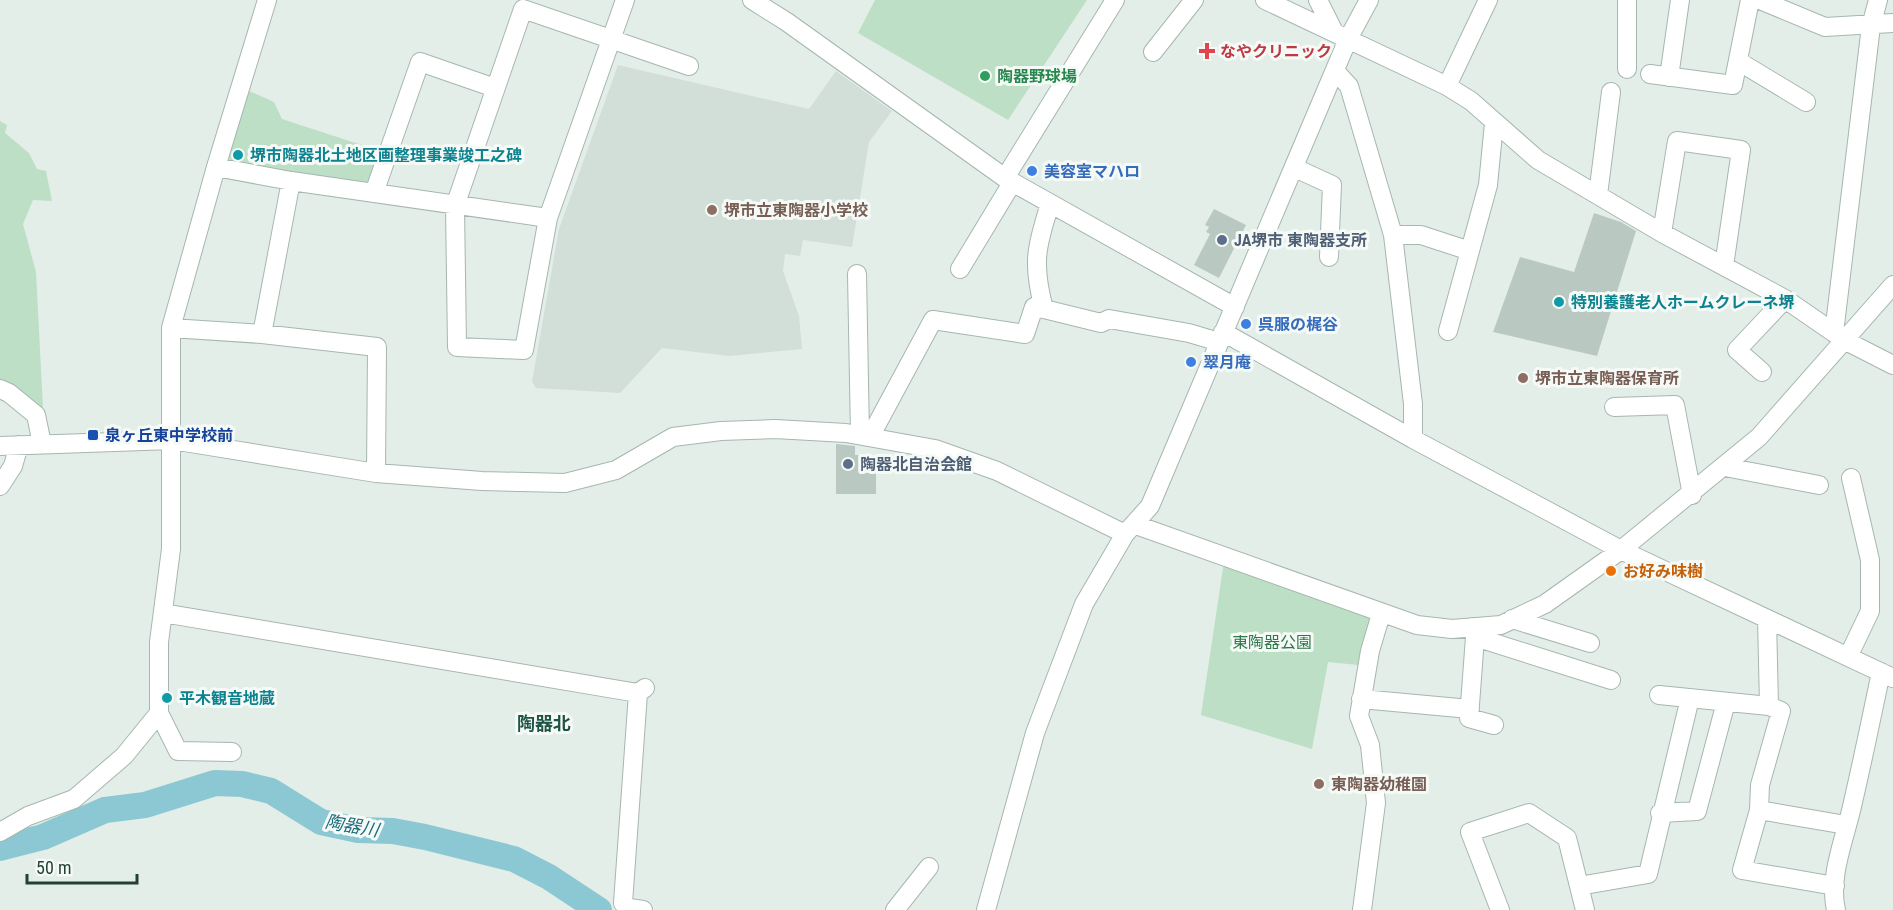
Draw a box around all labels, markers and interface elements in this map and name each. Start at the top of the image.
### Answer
marker: なやクリニック [1198,42,1216,60]
place label: なやクリニック [1220,42,1332,61]
place label: 陶器野球場 [997,67,1077,86]
marker: 陶器野球場 [978,69,992,83]
place label: 堺市陶器北土地区画整理事業竣工之碑 [250,146,522,165]
marker: 堺市陶器北土地区画整理事業竣工之碑 [231,148,245,162]
place label: 美容室マハロ [1044,162,1140,181]
marker: 美容室マハロ [1025,164,1039,178]
place label: 堺市立東陶器小学校 [724,201,868,220]
marker: 堺市立東陶器小学校 [705,203,719,217]
place label: JA堺市 東陶器支所 [1234,231,1367,250]
marker: JA堺市 東陶器支所 [1215,233,1229,247]
place label: 特別養護老人ホームクレーネ堺 [1571,293,1795,312]
marker: 特別養護老人ホームクレーネ堺 [1552,295,1566,309]
place label: 呉服の梶谷 [1258,315,1338,334]
marker: 呉服の梶谷 [1239,317,1253,331]
place label: 翠月庵 [1203,353,1251,372]
marker: 翠月庵 [1184,355,1198,369]
place label: 堺市立東陶器保育所 [1535,369,1679,388]
marker: 堺市立東陶器保育所 [1516,371,1530,385]
place label: 泉ヶ丘東中学校前 [105,426,233,445]
marker: 泉ヶ丘東中学校前 [86,428,100,442]
place label: 陶器北自治会館 [860,455,972,474]
marker: 陶器北自治会館 [841,457,855,471]
place label: お好み味樹 [1623,562,1703,581]
marker: お好み味樹 [1604,564,1618,578]
park label: 東陶器公園 [1232,633,1312,652]
place label: 平木観音地蔵 [179,689,275,708]
marker: 平木観音地蔵 [160,691,174,705]
district label: 陶器北 [517,713,571,734]
place label: 東陶器幼稚園 [1331,775,1427,794]
marker: 東陶器幼稚園 [1312,777,1326,791]
water label: 陶器川 [324,810,382,841]
scale bar [27,847,136,885]
text: 50 m [36,857,71,878]

